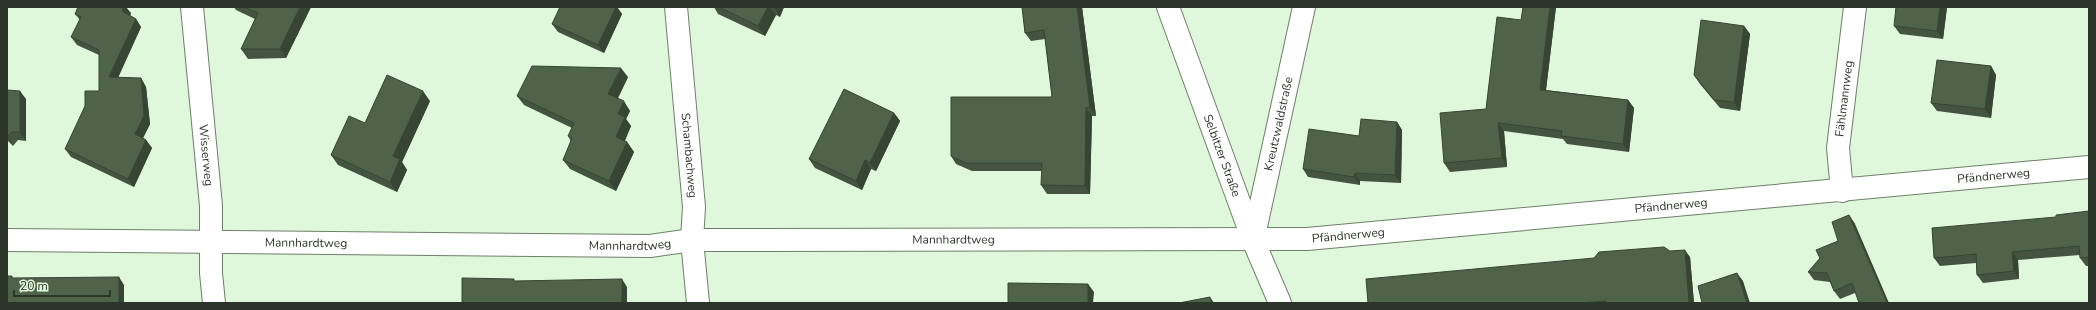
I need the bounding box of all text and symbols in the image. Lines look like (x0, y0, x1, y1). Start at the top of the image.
street label: Fählmannweg (1831, 59, 1857, 138)
street label: Kreutzwaldstraße (1260, 75, 1296, 172)
street label: Schambachweg (678, 112, 701, 199)
street label: Selbitzer Straße (1200, 112, 1244, 199)
street label: Wisserweg (195, 124, 217, 187)
street label: Pfändnerweg (1957, 164, 2031, 187)
street label: Pfändnerweg (1634, 194, 1708, 217)
street label: Pfändnerweg (1311, 224, 1385, 247)
street label: Mannhardtweg (912, 232, 995, 248)
street label: Mannhardtweg (265, 234, 347, 251)
street label: Mannhardtweg (589, 235, 672, 254)
scale bar (14, 272, 110, 298)
text: 20 m (20, 278, 48, 294)

